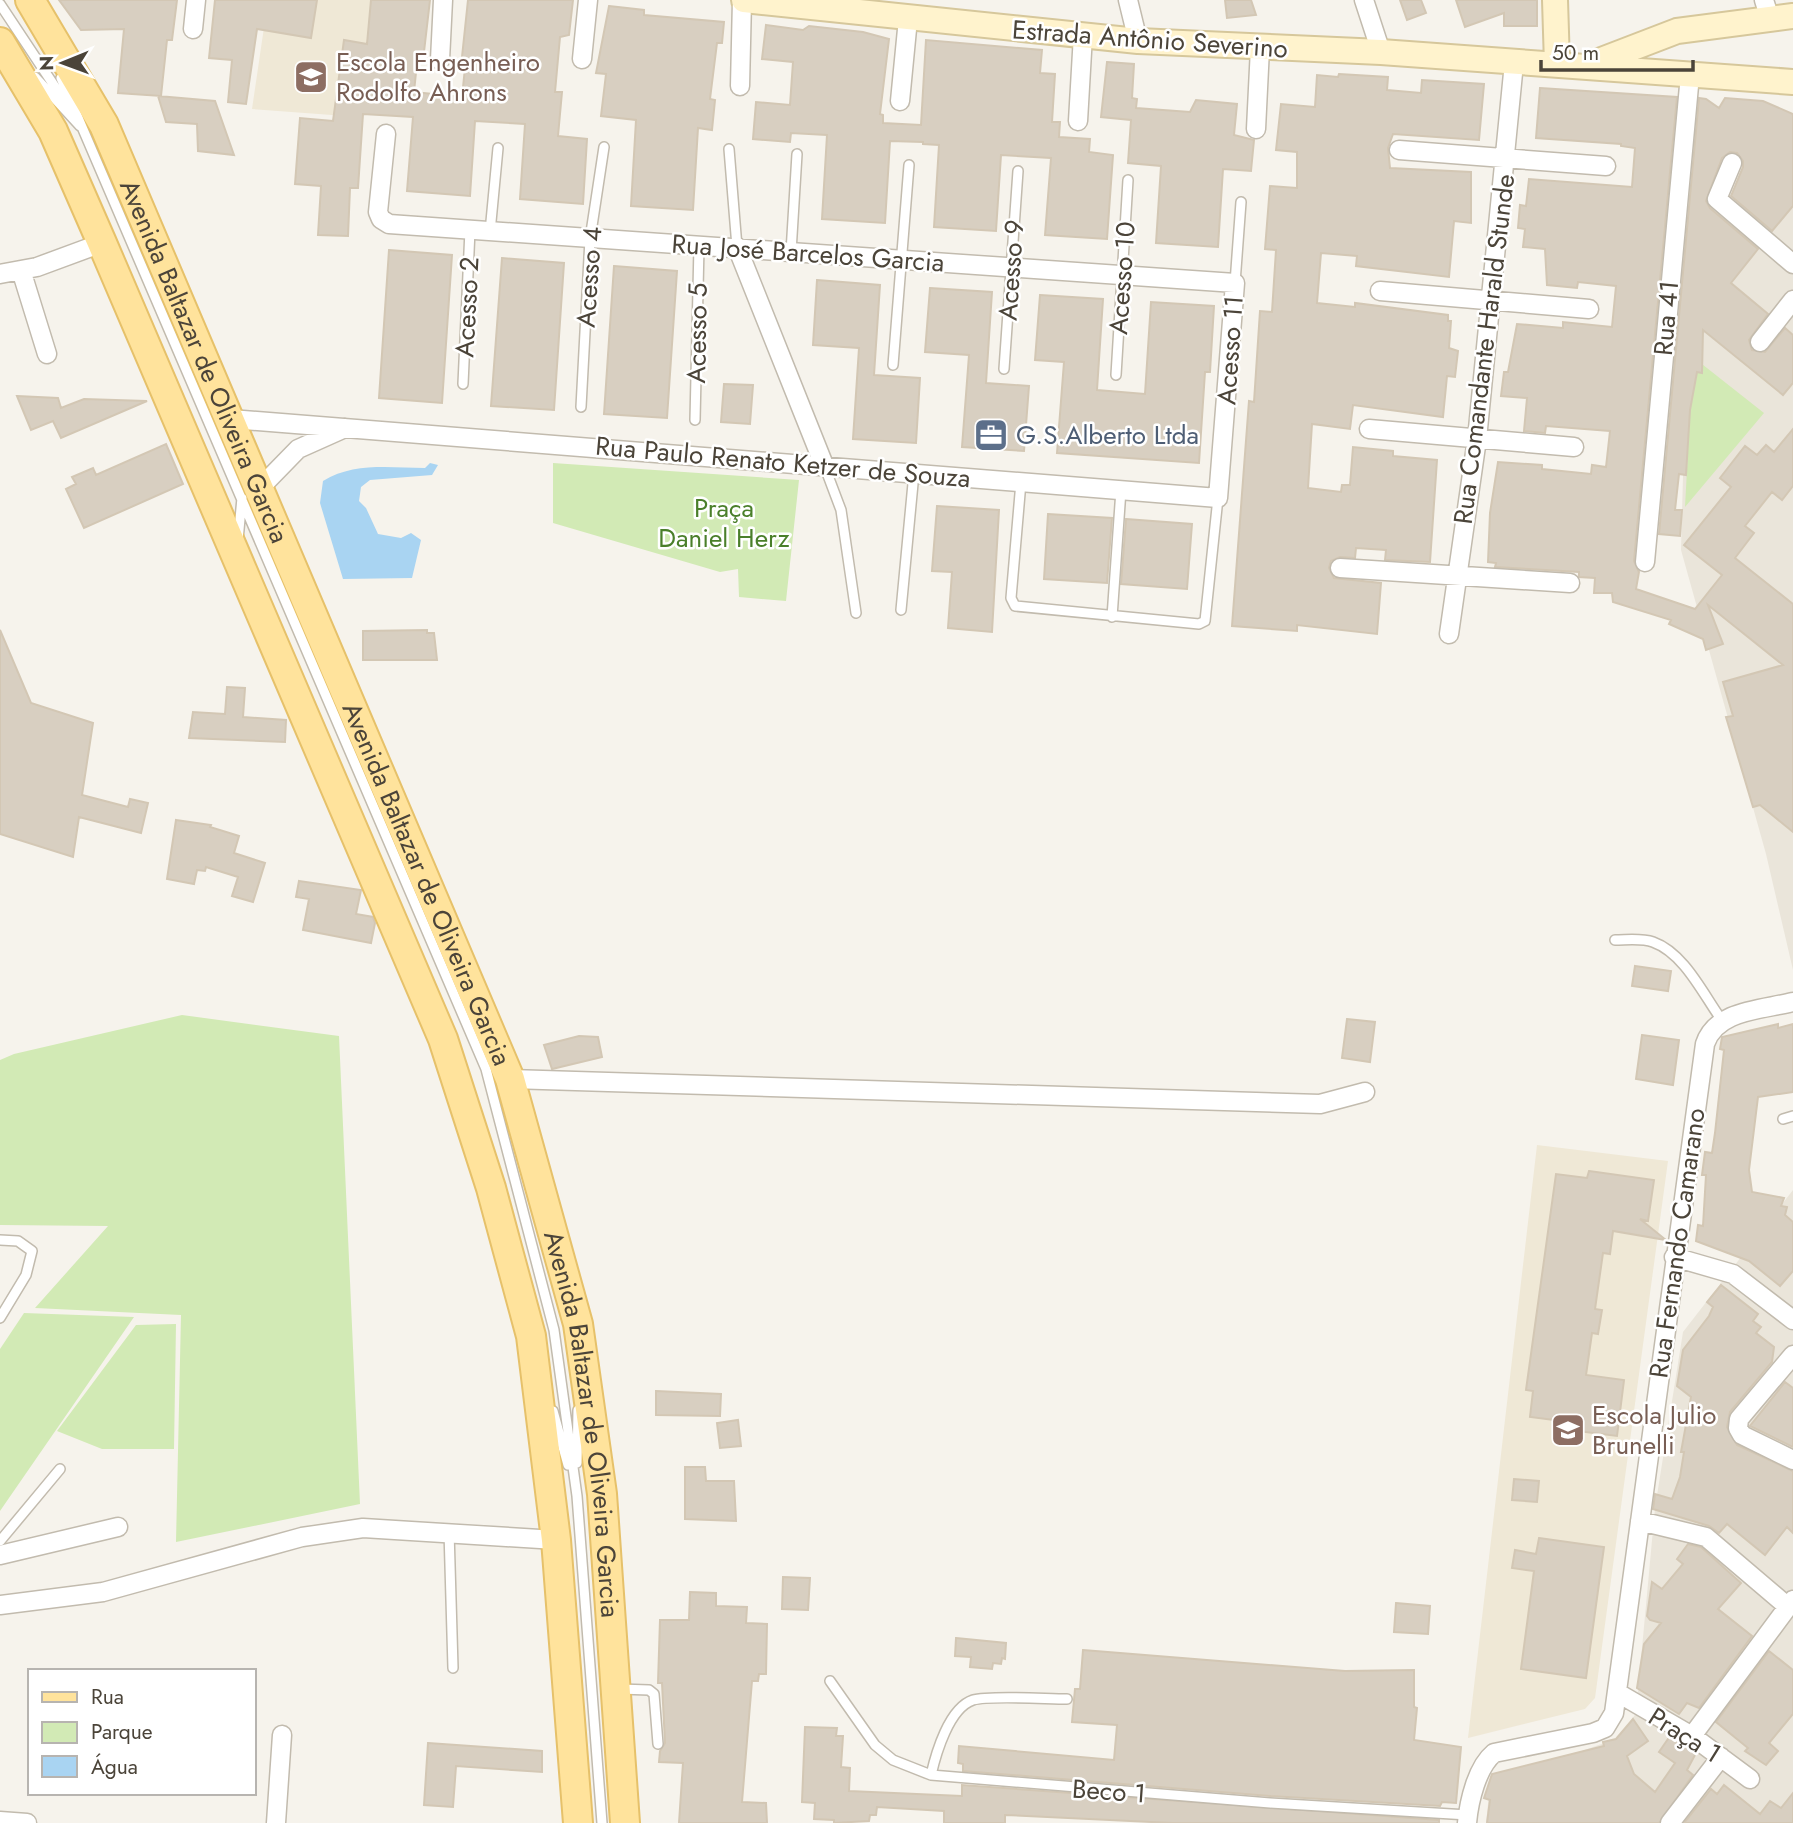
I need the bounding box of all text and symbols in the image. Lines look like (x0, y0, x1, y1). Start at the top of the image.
street label: Estrada Antônio Severino (1011, 10, 1289, 68)
north arrow (28, 28, 98, 98)
scale bar (1541, 28, 1693, 72)
text: 50 m (1552, 38, 1599, 68)
place label: Escola Engenheiro Rodolfo Ahrons (336, 43, 540, 111)
text: N (33, 56, 60, 71)
school or university icon: Escola Engenheiro Rodolfo Ahrons (292, 58, 330, 96)
street label: Rua Comandante Harald Stunde (1444, 172, 1524, 526)
street label: Avenida Baltazar de Oliveira Garcia (110, 174, 299, 549)
street label: Acesso 9 (989, 218, 1033, 322)
street label: Acesso 10 (1099, 220, 1145, 336)
street label: Acesso 4 (567, 225, 611, 329)
street label: Rua José Barcelos Garcia (670, 225, 946, 281)
street label: Acesso 2 (445, 256, 489, 358)
street label: Rua 41 (1644, 279, 1688, 357)
street label: Acesso 5 (677, 282, 717, 384)
street label: Acesso 11 (1207, 294, 1253, 406)
office icon: G.S.Alberto Ltda (972, 416, 1010, 454)
place label: G.S.Alberto Ltda (1016, 416, 1199, 454)
street label: Rua Paulo Renato Ketzer de Souza (594, 427, 972, 497)
park label: Praça Daniel Herz (658, 489, 790, 557)
street label: Avenida Baltazar de Oliveira Garcia (333, 696, 521, 1071)
street label: Rua Fernando Camarano (1639, 1106, 1715, 1380)
street label: Avenida Baltazar de Oliveira Garcia (534, 1226, 630, 1619)
place label: Escola Julio Brunelli (1592, 1396, 1717, 1464)
school or university icon: Escola Julio Brunelli (1549, 1411, 1587, 1449)
legend (28, 1669, 256, 1795)
text: Rua (91, 1682, 124, 1712)
street label: Praça 1 (1641, 1698, 1729, 1772)
text: Parque (91, 1717, 153, 1747)
text: Água (91, 1752, 138, 1782)
street label: Beco 1 (1071, 1769, 1147, 1813)

